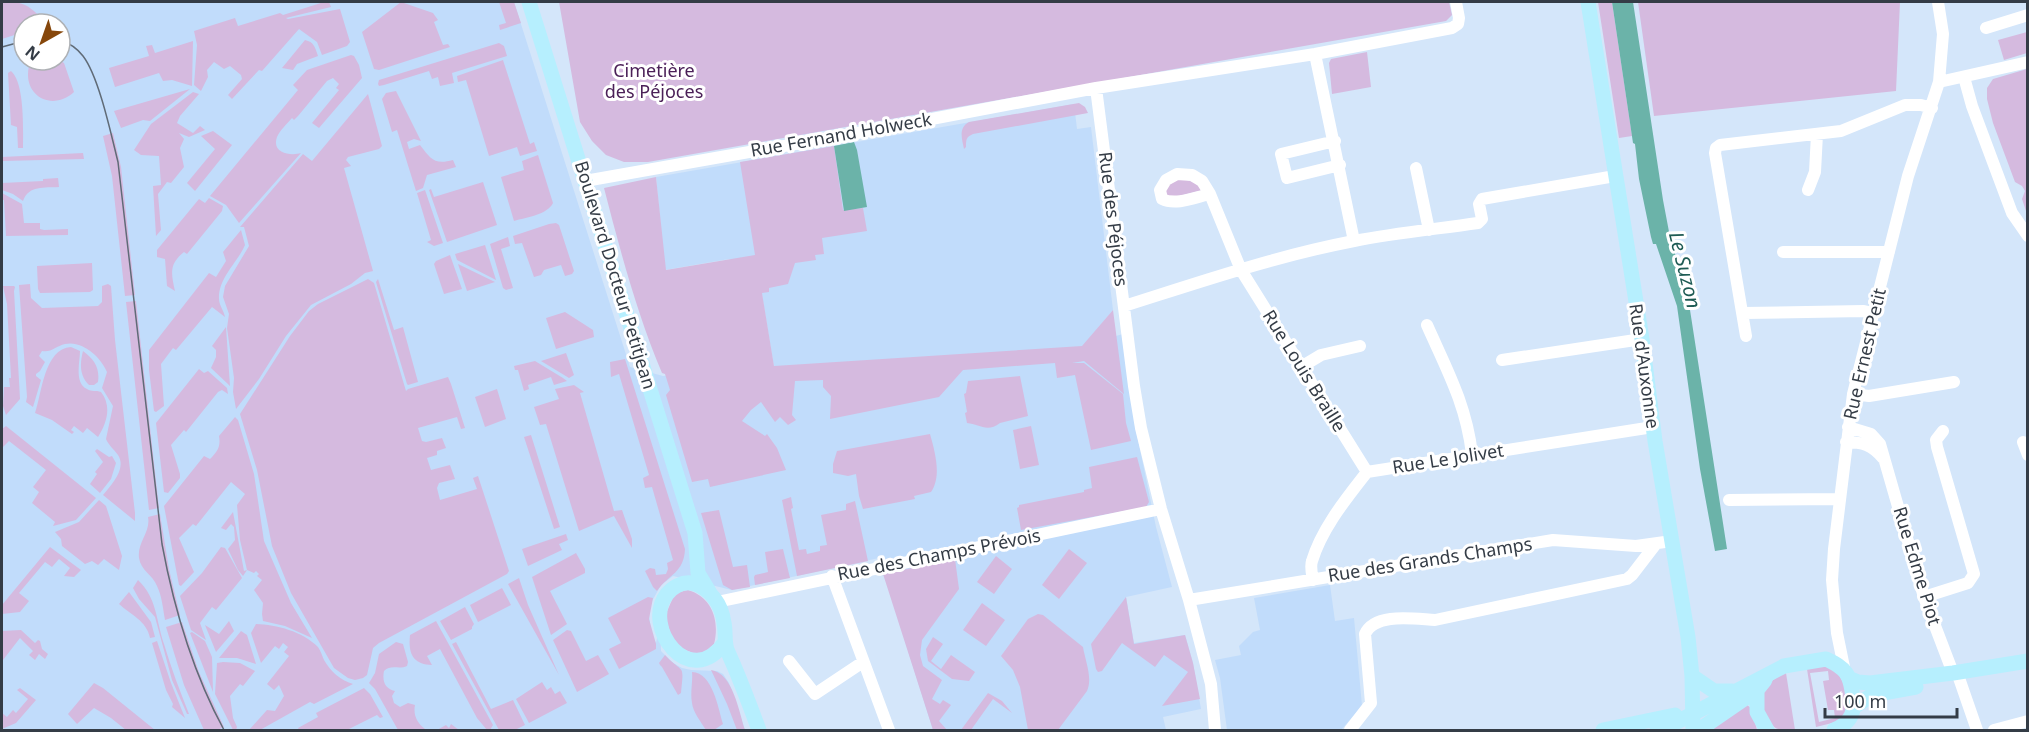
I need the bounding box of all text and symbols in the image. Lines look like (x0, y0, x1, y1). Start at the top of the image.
north arrow (12, 12, 72, 72)
text: N (20, 41, 44, 66)
park label: Cimetière des Péjoces (605, 58, 703, 103)
street label: Rue Fernand Holweck (748, 106, 934, 162)
street label: Rue des Péjoces (1094, 150, 1134, 288)
street label: Boulevard Docteur Petitjean (570, 158, 662, 392)
water label: Le Suzon (1663, 229, 1708, 311)
street label: Rue Ernest Petit (1837, 285, 1891, 422)
street label: Rue d'Auxonne (1624, 302, 1666, 430)
street label: Rue Louis Braille (1258, 305, 1352, 436)
street label: Rue Le Jolivet (1391, 437, 1506, 479)
street label: Rue Edme Piot (1889, 503, 1948, 628)
street label: Rue des Champs Prévois (835, 523, 1042, 586)
street label: Rue des Grands Champs (1326, 531, 1534, 587)
scale bar (1825, 681, 1957, 719)
text: 100 m (1834, 689, 1886, 713)

